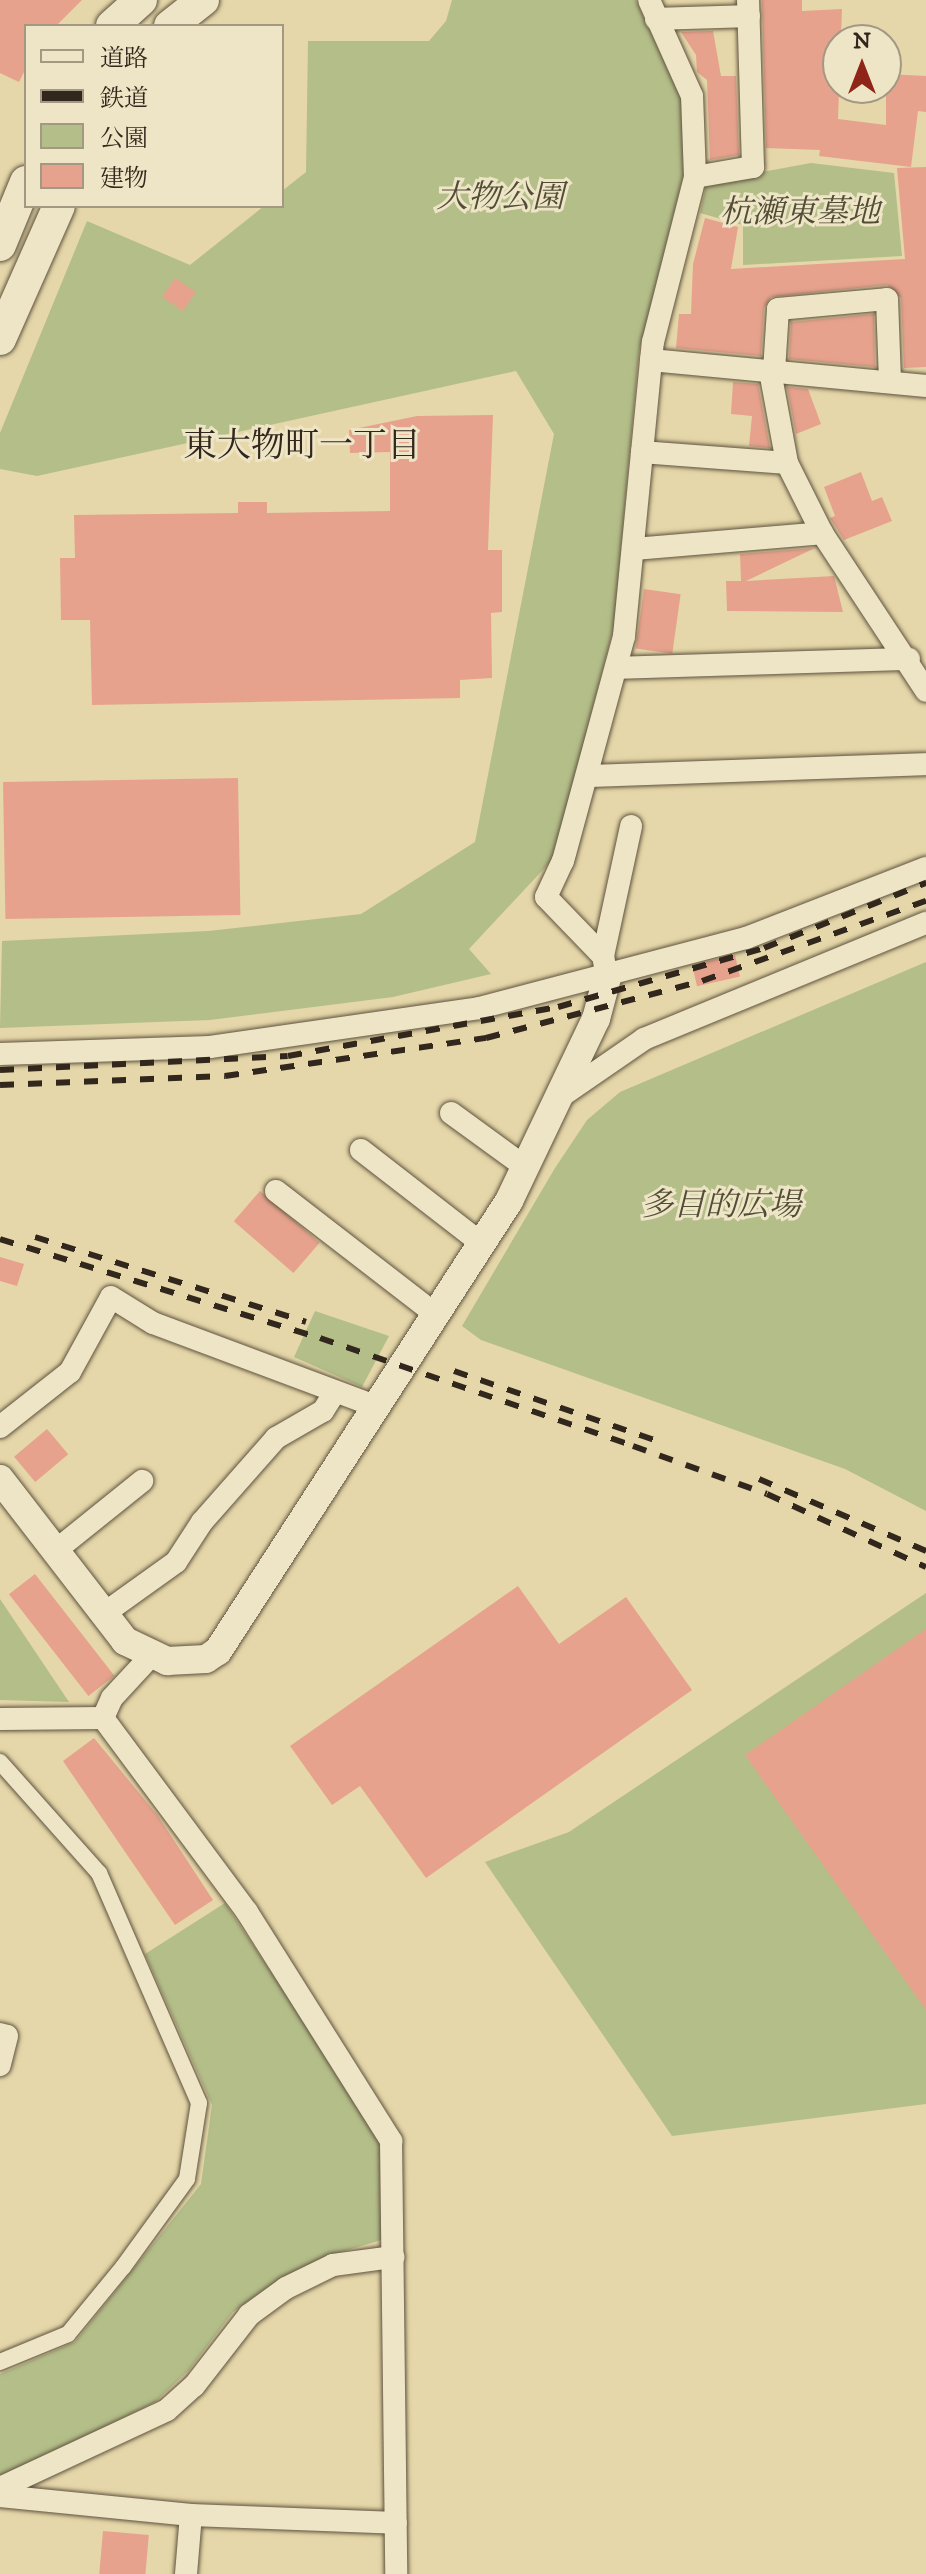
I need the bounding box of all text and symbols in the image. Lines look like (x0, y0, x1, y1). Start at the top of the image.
legend (24, 24, 284, 208)
north arrow (822, 24, 902, 104)
text: N (853, 28, 871, 55)
text: 道路 (100, 44, 148, 74)
text: 鉄道 (100, 84, 148, 114)
text: 公園 (100, 124, 148, 154)
text: 建物 (100, 164, 148, 194)
park label: 大物公園 (436, 179, 564, 217)
park label: 杭瀬東墓地 (720, 194, 880, 232)
district label: 東大物町一丁目 (183, 427, 421, 467)
park label: 多目的広場 (641, 1187, 801, 1225)

